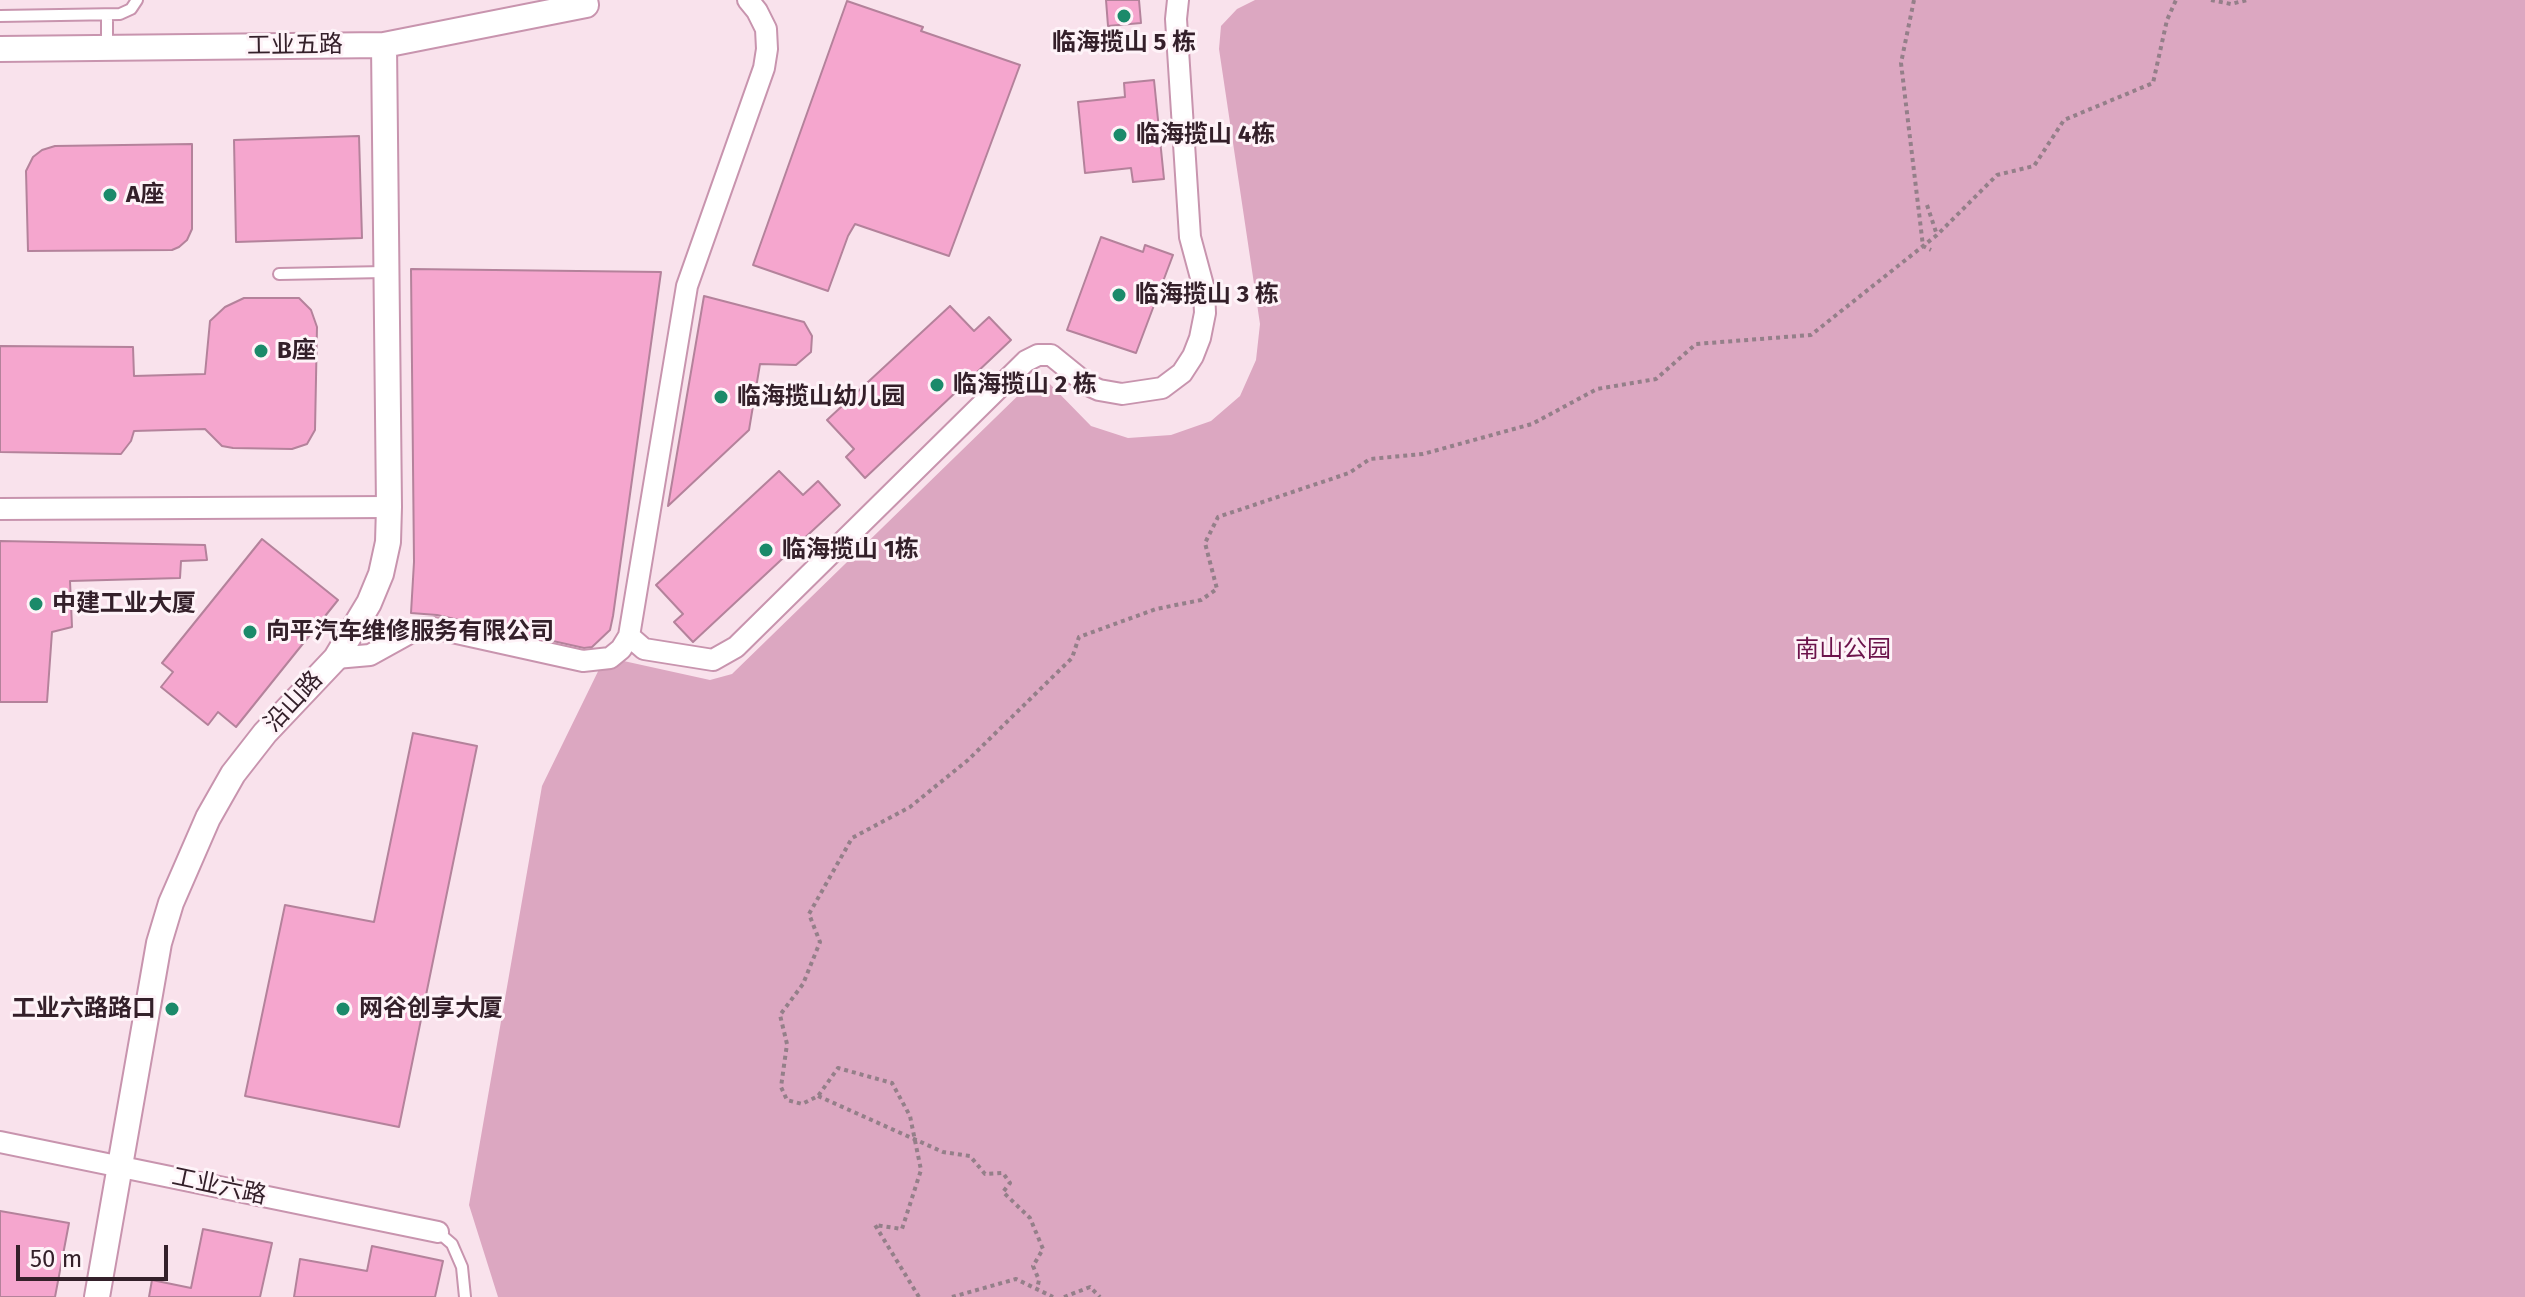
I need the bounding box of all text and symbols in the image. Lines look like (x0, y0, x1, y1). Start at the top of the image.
marker: 临海揽山 5 栋 (1115, 7, 1133, 25)
place label: 临海揽山 5 栋 (1052, 29, 1196, 57)
street label: 工业五路 (247, 31, 343, 61)
place label: 临海揽山 4栋 (1136, 121, 1275, 149)
marker: 临海揽山 4栋 (1111, 126, 1129, 144)
place label: A座 (126, 181, 164, 209)
marker: A座 (101, 186, 119, 204)
place label: 临海揽山 3 栋 (1135, 281, 1279, 309)
marker: 临海揽山 3 栋 (1110, 286, 1128, 304)
place label: B座 (277, 337, 316, 365)
marker: B座 (252, 342, 270, 360)
place label: 临海揽山 2 栋 (953, 371, 1097, 399)
marker: 临海揽山 2 栋 (928, 376, 946, 394)
place label: 临海揽山幼儿园 (737, 383, 905, 411)
marker: 临海揽山幼儿园 (712, 388, 730, 406)
place label: 临海揽山 1栋 (782, 536, 919, 564)
marker: 临海揽山 1栋 (757, 541, 775, 559)
place label: 中建工业大厦 (52, 590, 196, 618)
marker: 中建工业大厦 (27, 595, 45, 613)
place label: 向平汽车维修服务有限公司 (266, 618, 554, 646)
marker: 向平汽车维修服务有限公司 (241, 623, 259, 641)
park label: 南山公园 (1795, 636, 1891, 664)
street label: 沿山路 (259, 666, 329, 738)
place label: 工业六路路口 (12, 995, 156, 1023)
place label: 网谷创享大厦 (359, 995, 503, 1023)
marker: 工业六路路口 (163, 1000, 181, 1018)
marker: 网谷创享大厦 (334, 1000, 352, 1018)
street label: 工业六路 (169, 1163, 269, 1211)
scale bar (20, 1229, 172, 1279)
text: 50 m (30, 1245, 82, 1273)

